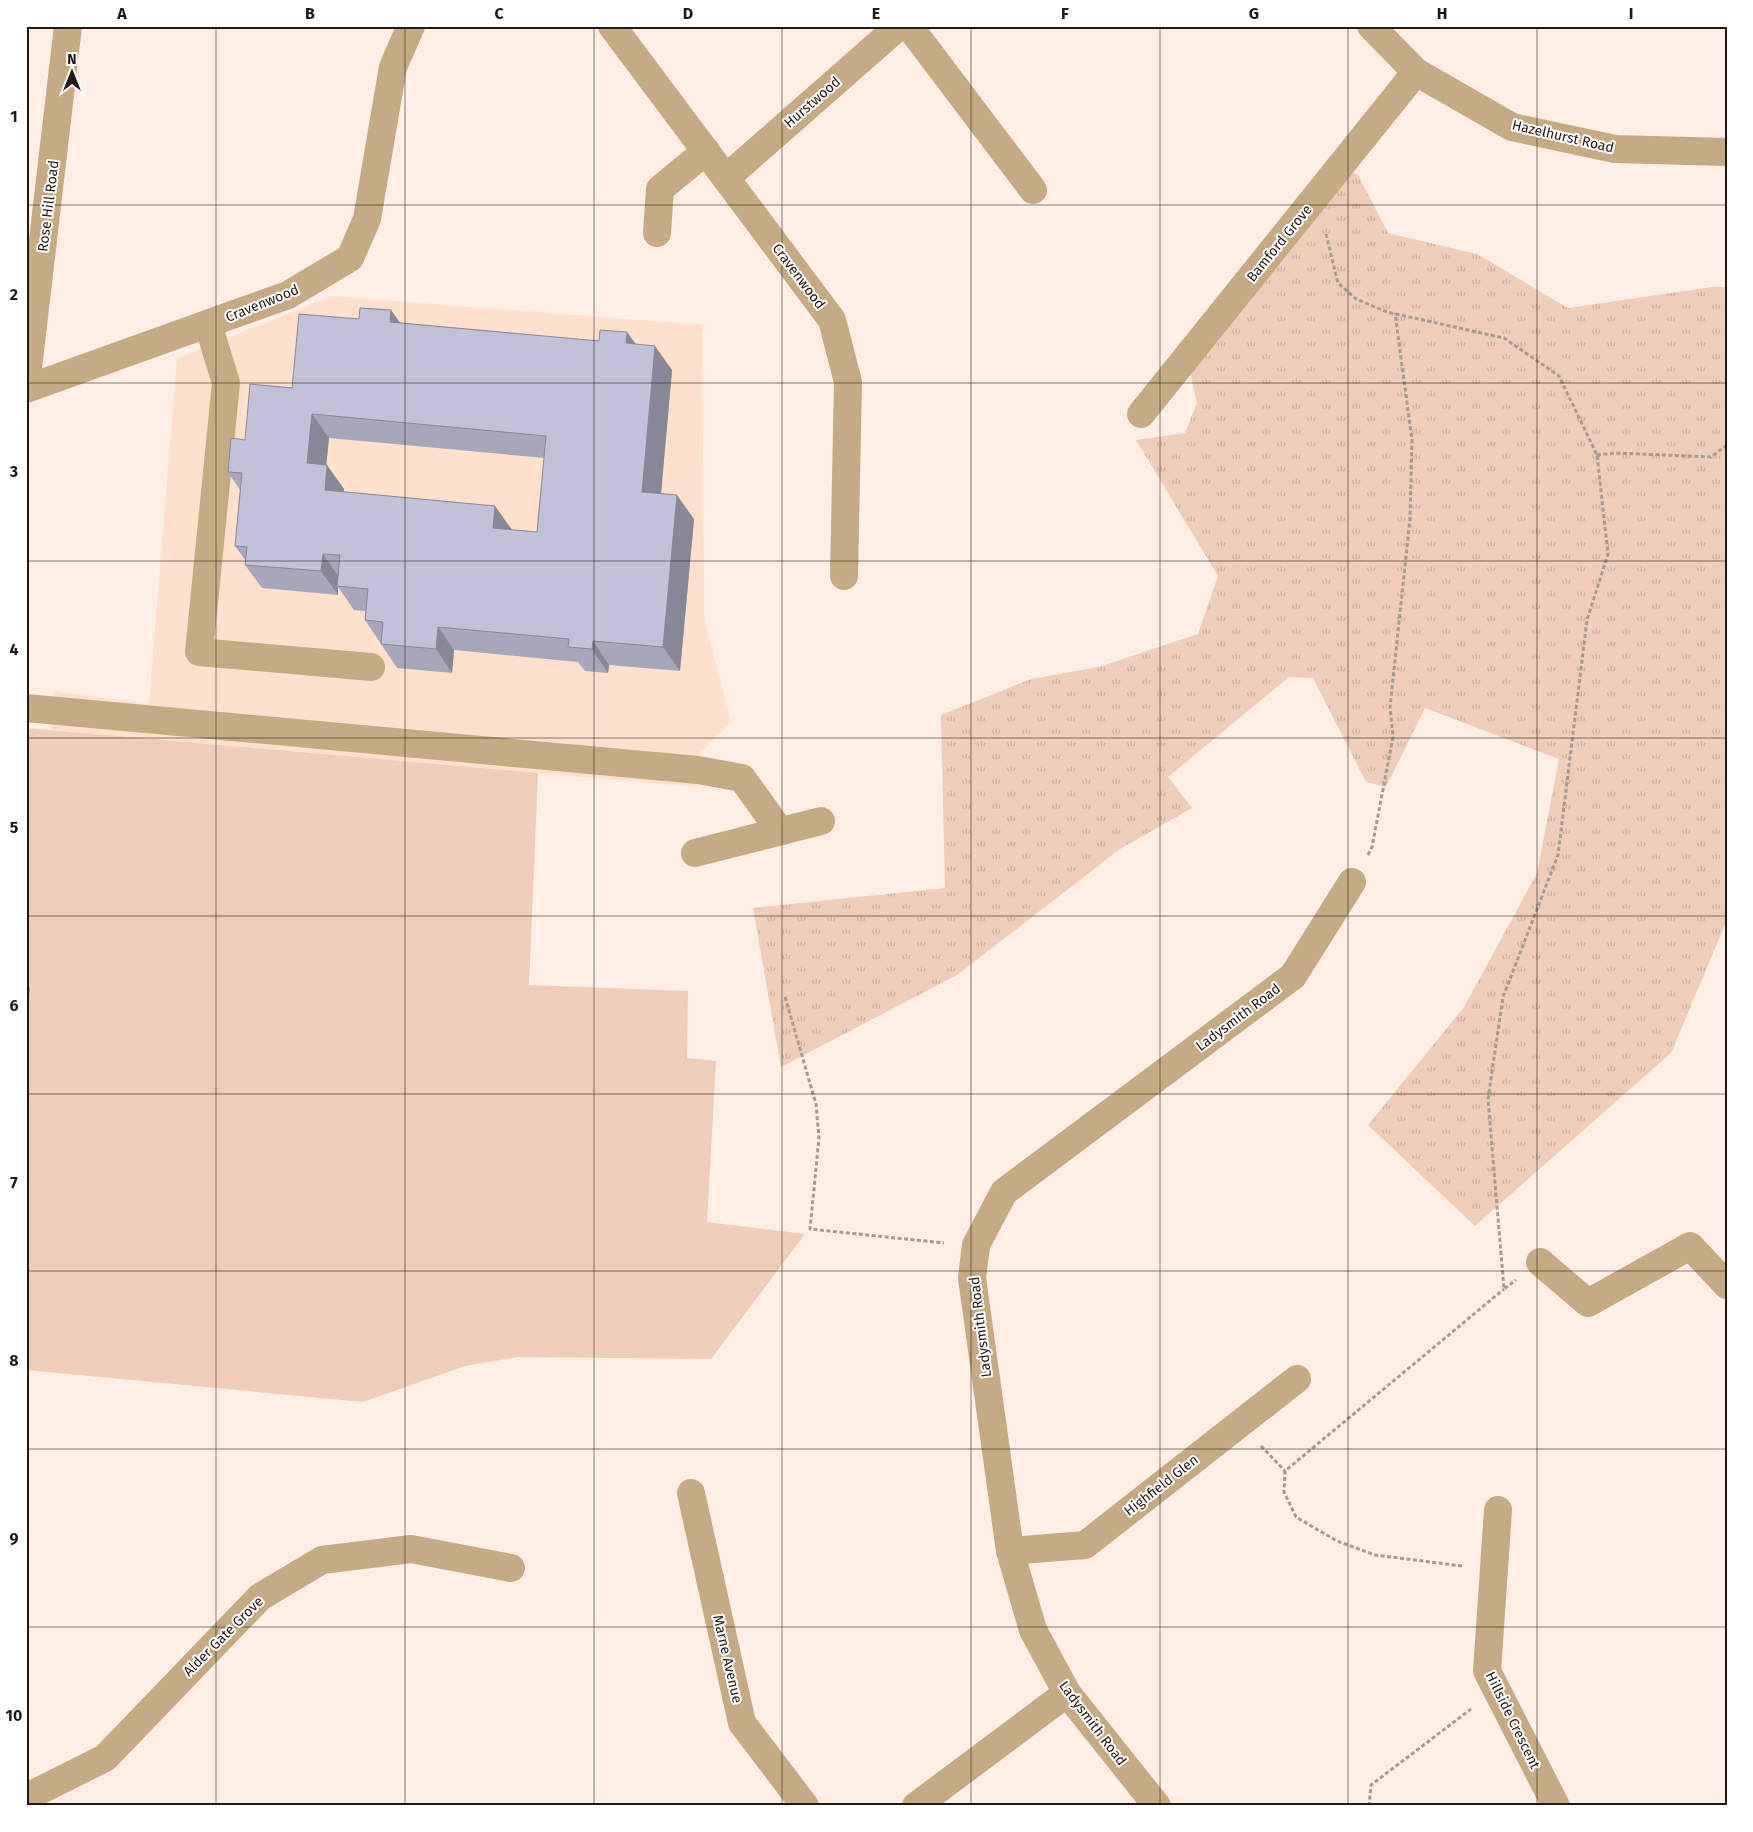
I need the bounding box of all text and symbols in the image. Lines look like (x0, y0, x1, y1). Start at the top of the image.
text: A (116, 4, 127, 23)
text: B (305, 4, 315, 23)
text: C (494, 4, 504, 23)
text: D (683, 4, 693, 23)
text: E (872, 4, 880, 23)
text: F (1061, 4, 1069, 23)
text: G (1249, 4, 1259, 23)
text: H (1437, 4, 1447, 23)
text: I (1629, 4, 1633, 23)
north arrow (48, 48, 98, 98)
text: N (67, 51, 77, 68)
street label: Hurstwood (781, 73, 844, 131)
text: 1 (10, 107, 18, 126)
street label: Hazelhurst Road (1510, 117, 1615, 156)
street label: Rose Hill Road (34, 159, 63, 253)
street label: Bamford Grove (1243, 201, 1316, 285)
street label: Cravenwood (769, 240, 829, 312)
street label: Cravenwood (223, 281, 301, 326)
text: 2 (10, 285, 18, 304)
text: 3 (9, 462, 18, 481)
text: 4 (9, 640, 19, 659)
text: 5 (10, 818, 19, 837)
street label: Ladysmith Road (1193, 980, 1284, 1055)
text: 6 (9, 996, 19, 1015)
text: 7 (10, 1173, 18, 1192)
street label: Ladysmith Road (966, 1276, 995, 1378)
text: 8 (9, 1351, 19, 1370)
street label: Highfield Glen (1121, 1451, 1202, 1520)
text: 9 (10, 1529, 19, 1548)
street label: Alder Gate Grove (180, 1593, 267, 1680)
street label: Marne Avenue (709, 1613, 746, 1705)
street label: Hillside Crescent (1482, 1669, 1544, 1772)
street label: Ladysmith Road (1055, 1678, 1130, 1769)
text: 10 (6, 1706, 22, 1725)

